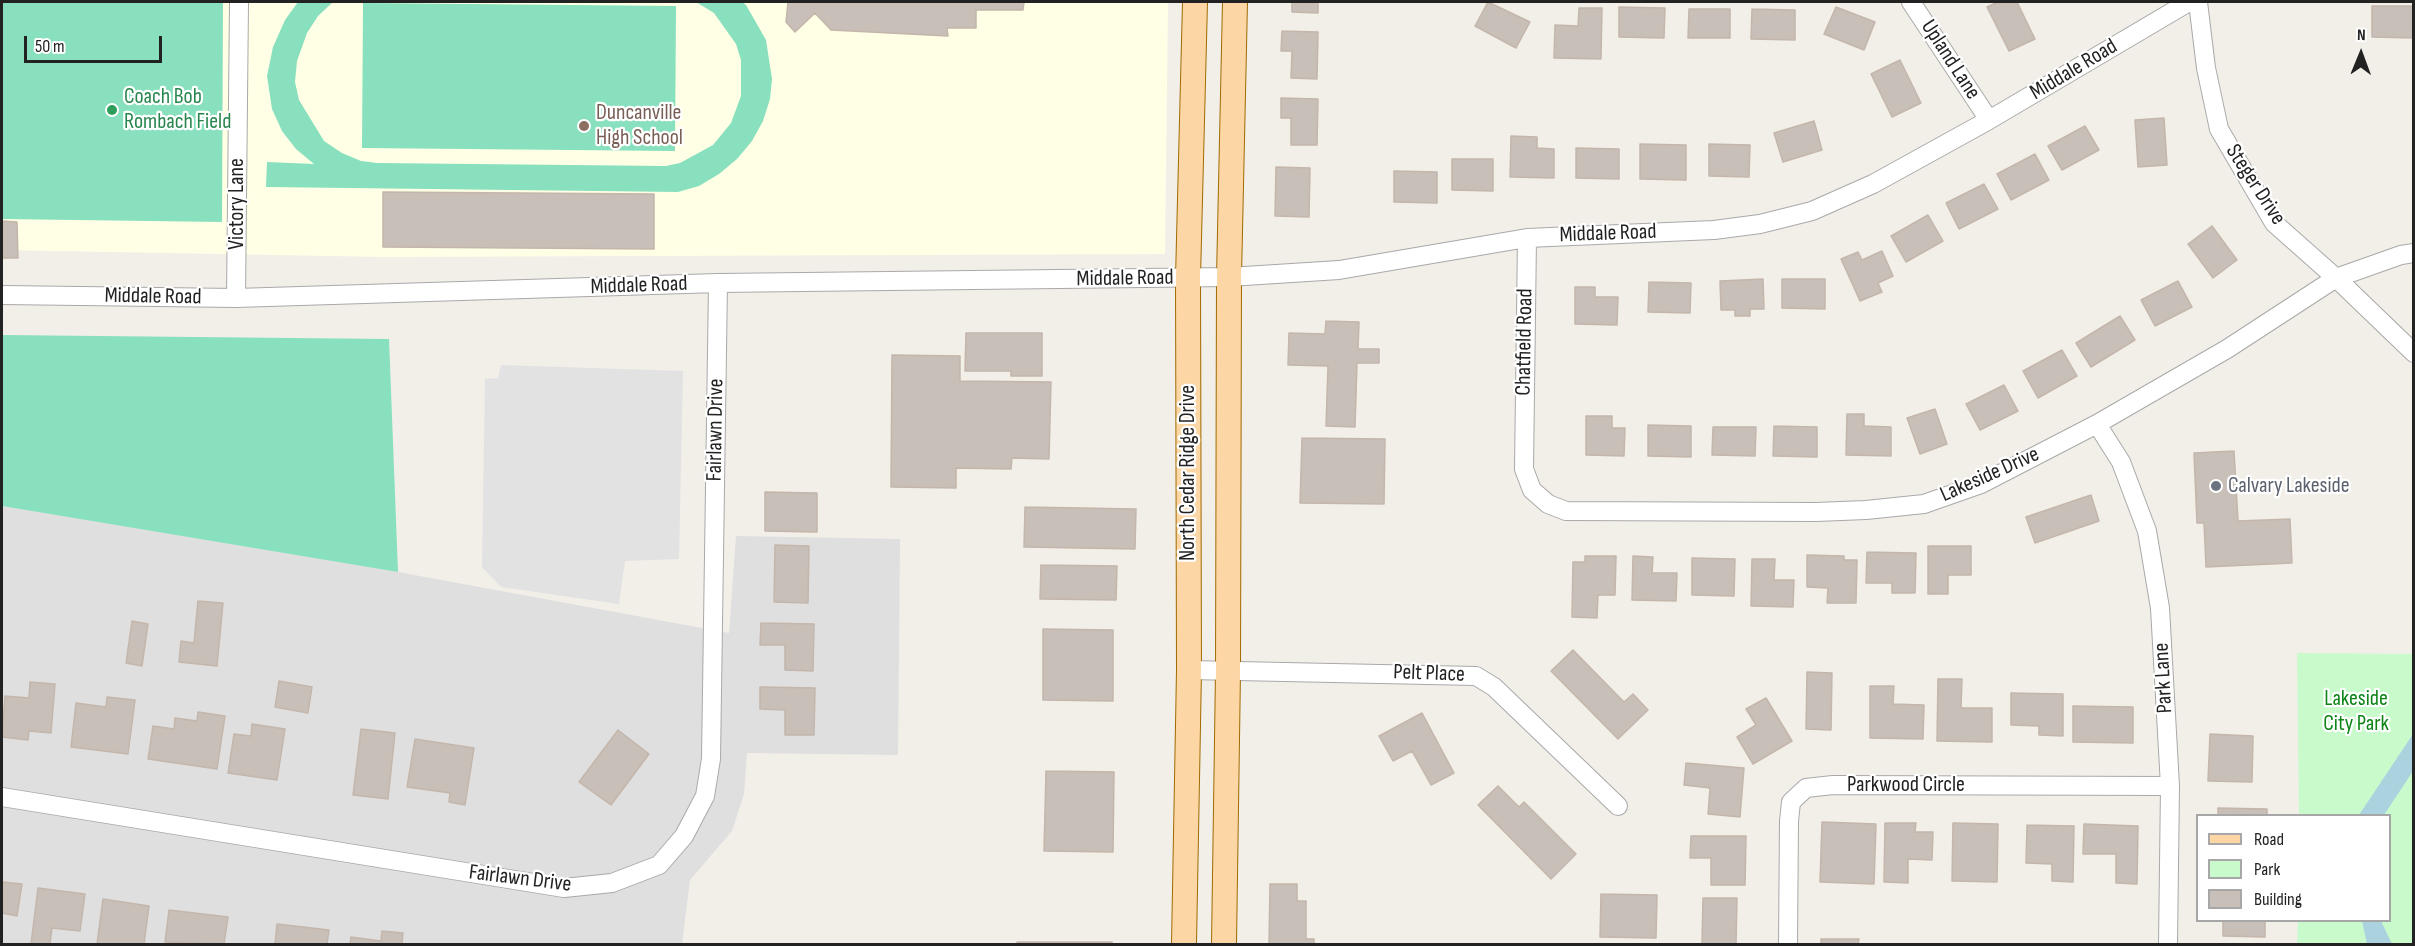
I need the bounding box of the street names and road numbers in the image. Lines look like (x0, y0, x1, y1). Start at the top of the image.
street label: Upland Lane (1915, 15, 1985, 105)
street label: Middale Road (2026, 34, 2122, 106)
street label: Steger Drive (2219, 140, 2291, 230)
street label: Victory Lane (224, 158, 250, 250)
street label: Middale Road (1559, 219, 1657, 249)
street label: Middale Road (1076, 265, 1174, 293)
street label: Middale Road (590, 271, 688, 301)
street label: Middale Road (104, 283, 202, 311)
street label: Chatfield Road (1511, 288, 1539, 396)
street label: Fairlawn Drive (702, 378, 730, 482)
street label: North Cedar Ridge Drive (1175, 385, 1201, 561)
street label: Lakeside Drive (1936, 442, 2044, 508)
street label: Park Lane (2149, 642, 2179, 714)
street label: Pelt Place (1393, 660, 1465, 688)
street label: Parkwood Circle (1847, 772, 1965, 798)
street label: Fairlawn Drive (467, 860, 573, 898)

